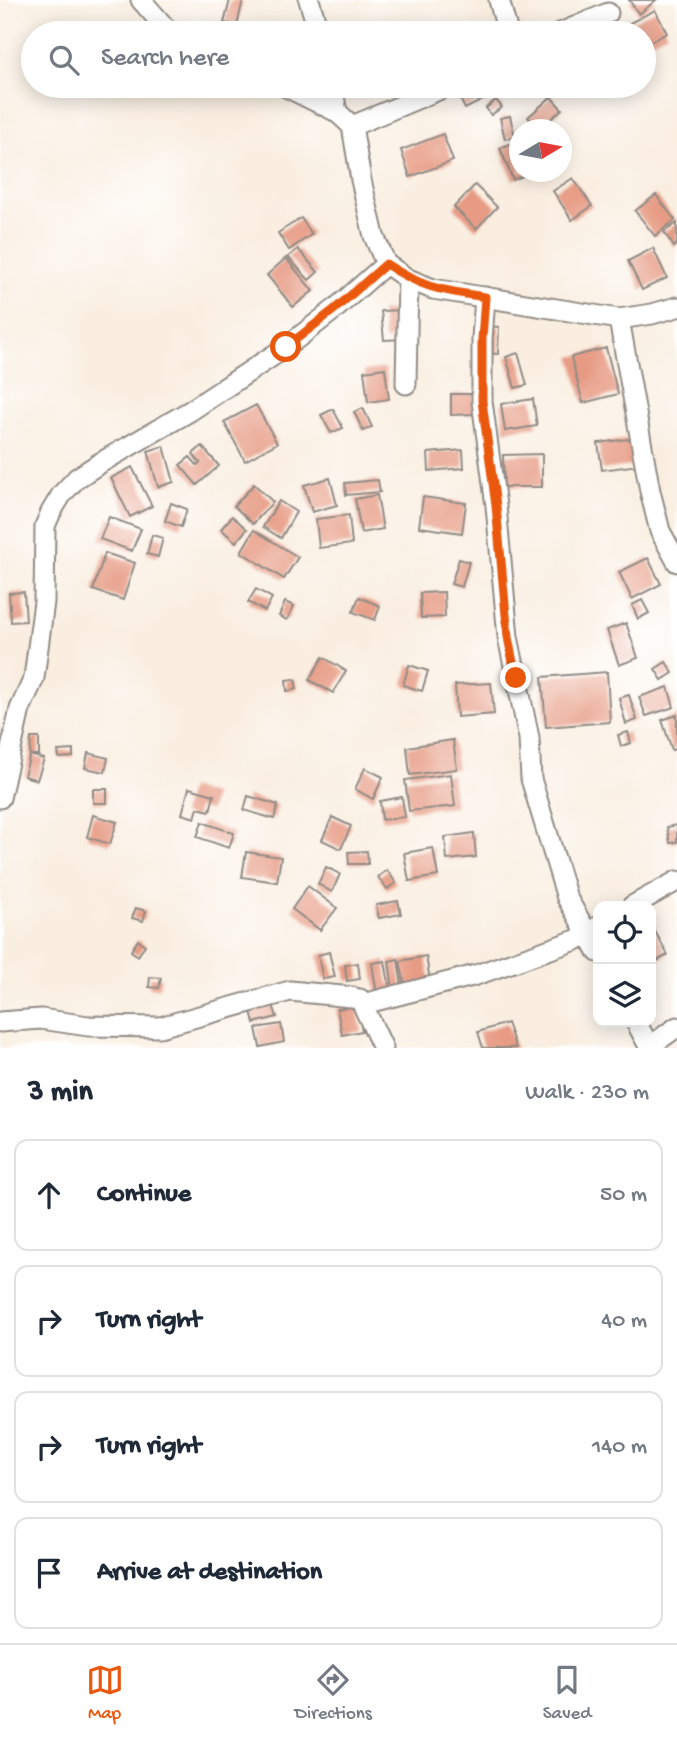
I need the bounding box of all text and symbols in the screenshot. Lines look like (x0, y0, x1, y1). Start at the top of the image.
search box (21, 21, 656, 98)
icon: search (45, 41, 83, 79)
text: Search here (101, 44, 229, 75)
north arrow (509, 119, 572, 182)
route start (270, 331, 301, 362)
route end (500, 662, 531, 693)
map controls (593, 901, 656, 1027)
button: locate (593, 901, 656, 964)
button: layers (593, 964, 656, 1027)
text: 3 min (28, 1076, 93, 1111)
text: Walk · 230 m (525, 1080, 649, 1107)
icon: ahead (30, 1176, 68, 1214)
text: Continue (97, 1180, 191, 1211)
text: 50 m (600, 1182, 647, 1209)
icon: right (30, 1302, 68, 1340)
text: Turn right (97, 1306, 201, 1337)
text: 40 m (601, 1308, 647, 1335)
icon: right (30, 1428, 68, 1466)
text: Turn right (97, 1432, 201, 1463)
text: 140 m (592, 1434, 647, 1461)
icon: arrive (30, 1554, 68, 1592)
text: Arrive at destination (97, 1558, 322, 1589)
tab: Map (86, 1661, 124, 1726)
tab: Directions (295, 1661, 372, 1726)
tab: Saved (543, 1661, 591, 1726)

